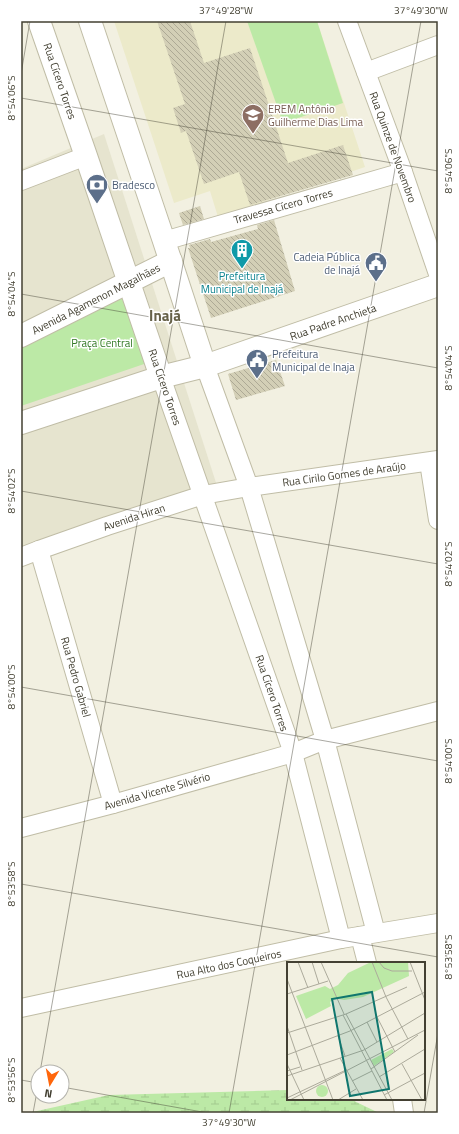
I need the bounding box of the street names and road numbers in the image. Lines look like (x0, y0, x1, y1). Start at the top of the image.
street label: Rua Cícero Torres (39, 41, 81, 121)
street label: Rua Quinze de Novembro (365, 89, 421, 205)
street label: Travessa Cícero Torres (232, 184, 334, 228)
street label: Avenida Agamenon Magalhães (29, 260, 163, 338)
street label: Rua Padre Anchieta (288, 300, 379, 344)
street label: Rua Cícero Torres (144, 347, 186, 427)
street label: Rua Cirilo Gomes de Araújo (281, 457, 407, 491)
street label: Avenida Hiran (101, 499, 167, 535)
street label: Rua Pedro Gabriel (57, 635, 95, 719)
street label: Rua Cícero Torres (251, 653, 293, 733)
street label: Avenida Vicente Silvério (102, 768, 212, 814)
street label: Rua Alto dos Coqueiros (175, 945, 283, 983)

